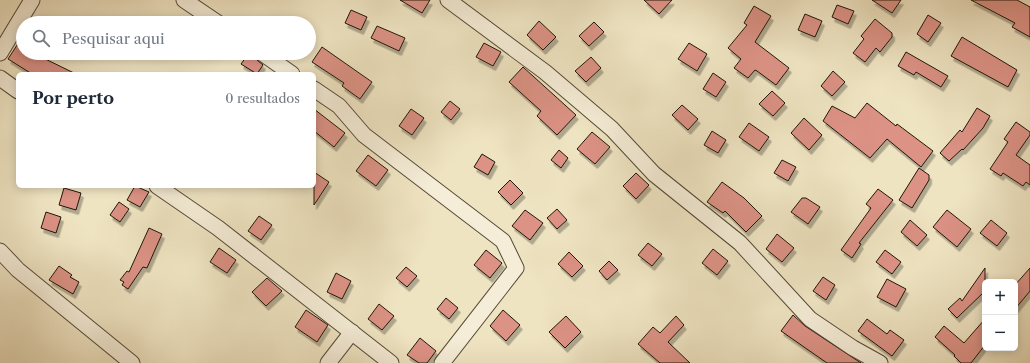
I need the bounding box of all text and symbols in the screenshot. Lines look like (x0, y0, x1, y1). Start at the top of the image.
search box (16, 16, 316, 60)
icon: search (30, 27, 52, 49)
text: Pesquisar aqui (62, 29, 165, 48)
text: Por perto (32, 88, 114, 108)
text: 0 resultados (225, 90, 300, 106)
map controls (982, 279, 1018, 351)
button: + (982, 279, 1018, 315)
button: − (982, 315, 1018, 351)

